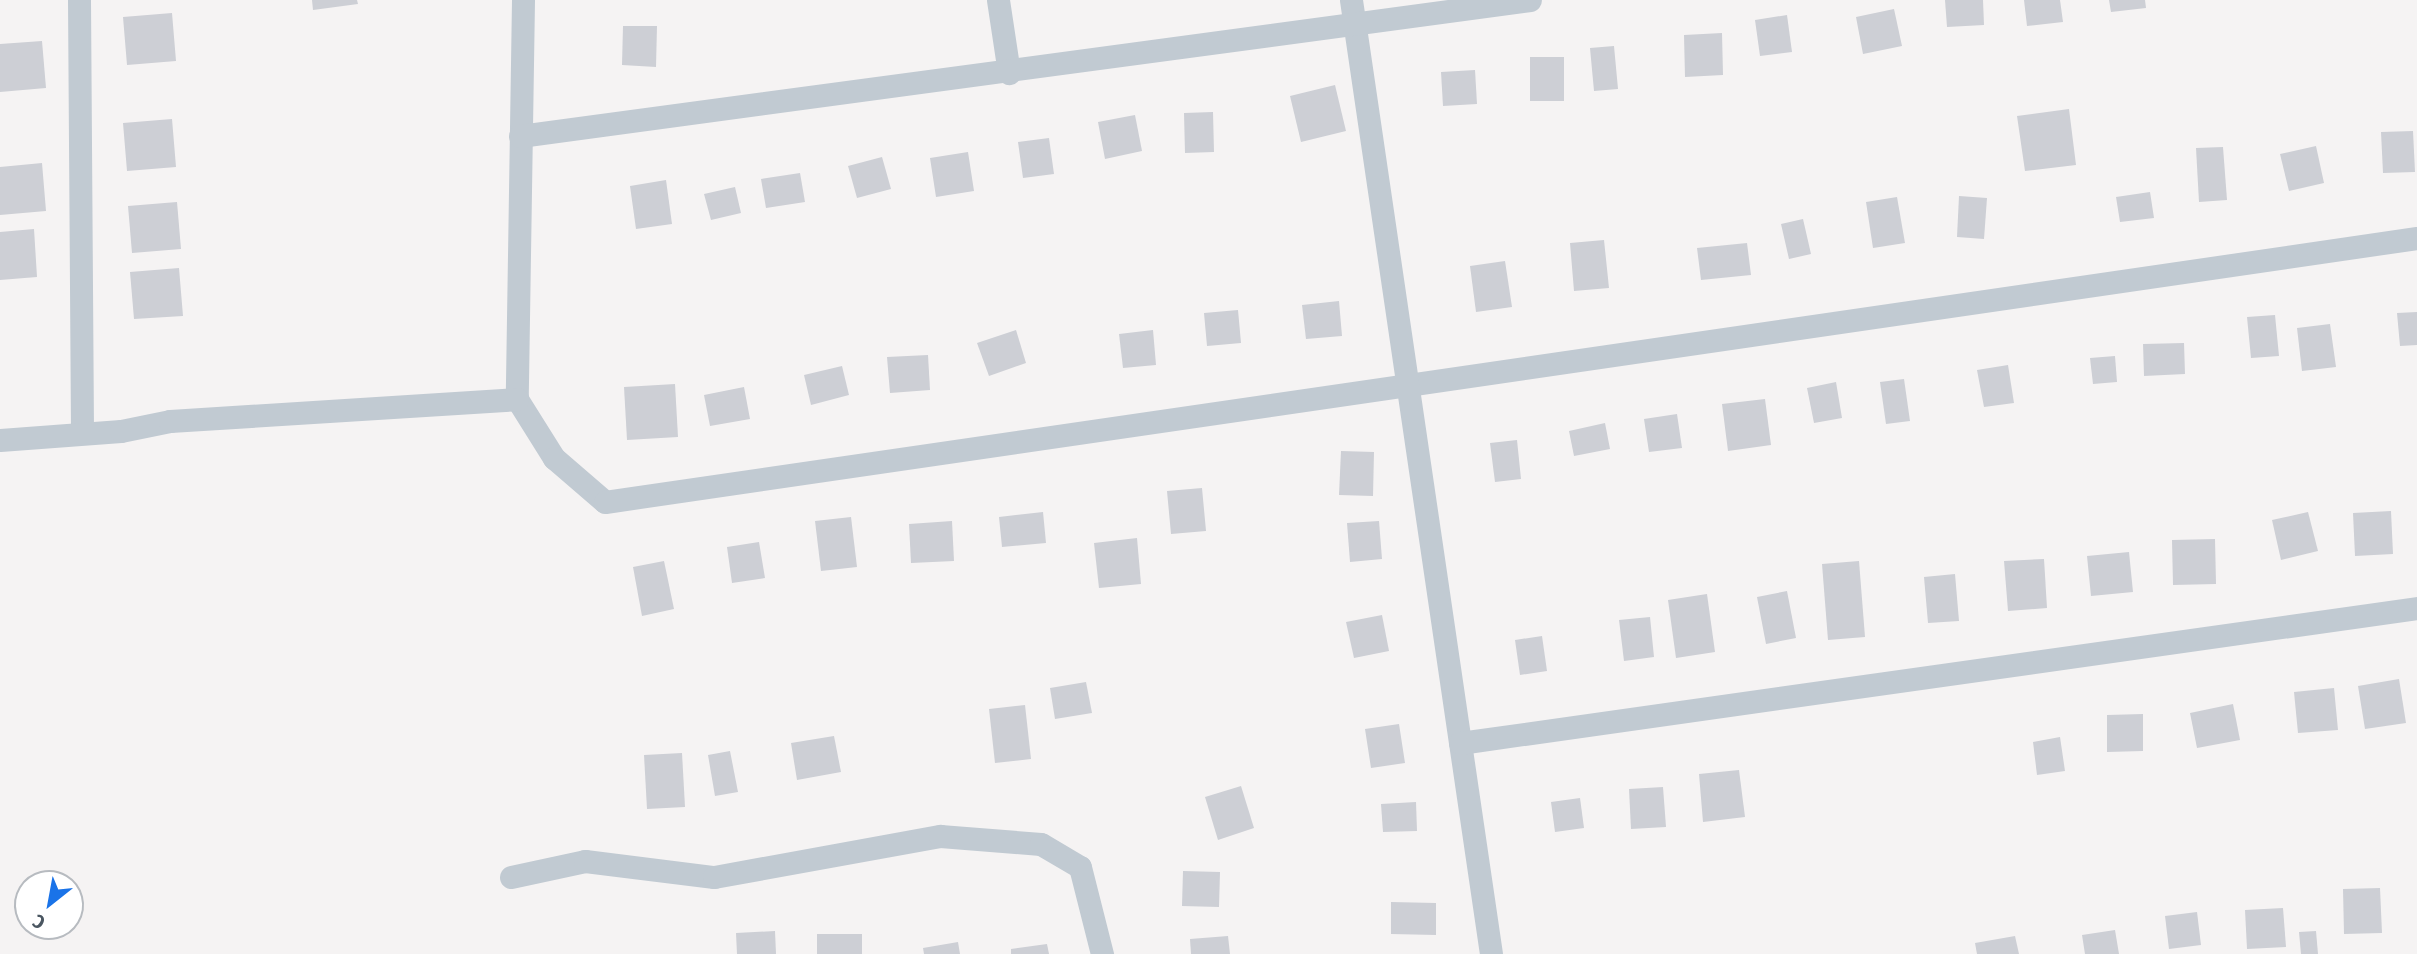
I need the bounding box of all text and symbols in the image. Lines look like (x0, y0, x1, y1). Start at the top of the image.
north arrow (14, 870, 84, 940)
text: С (29, 909, 49, 934)

